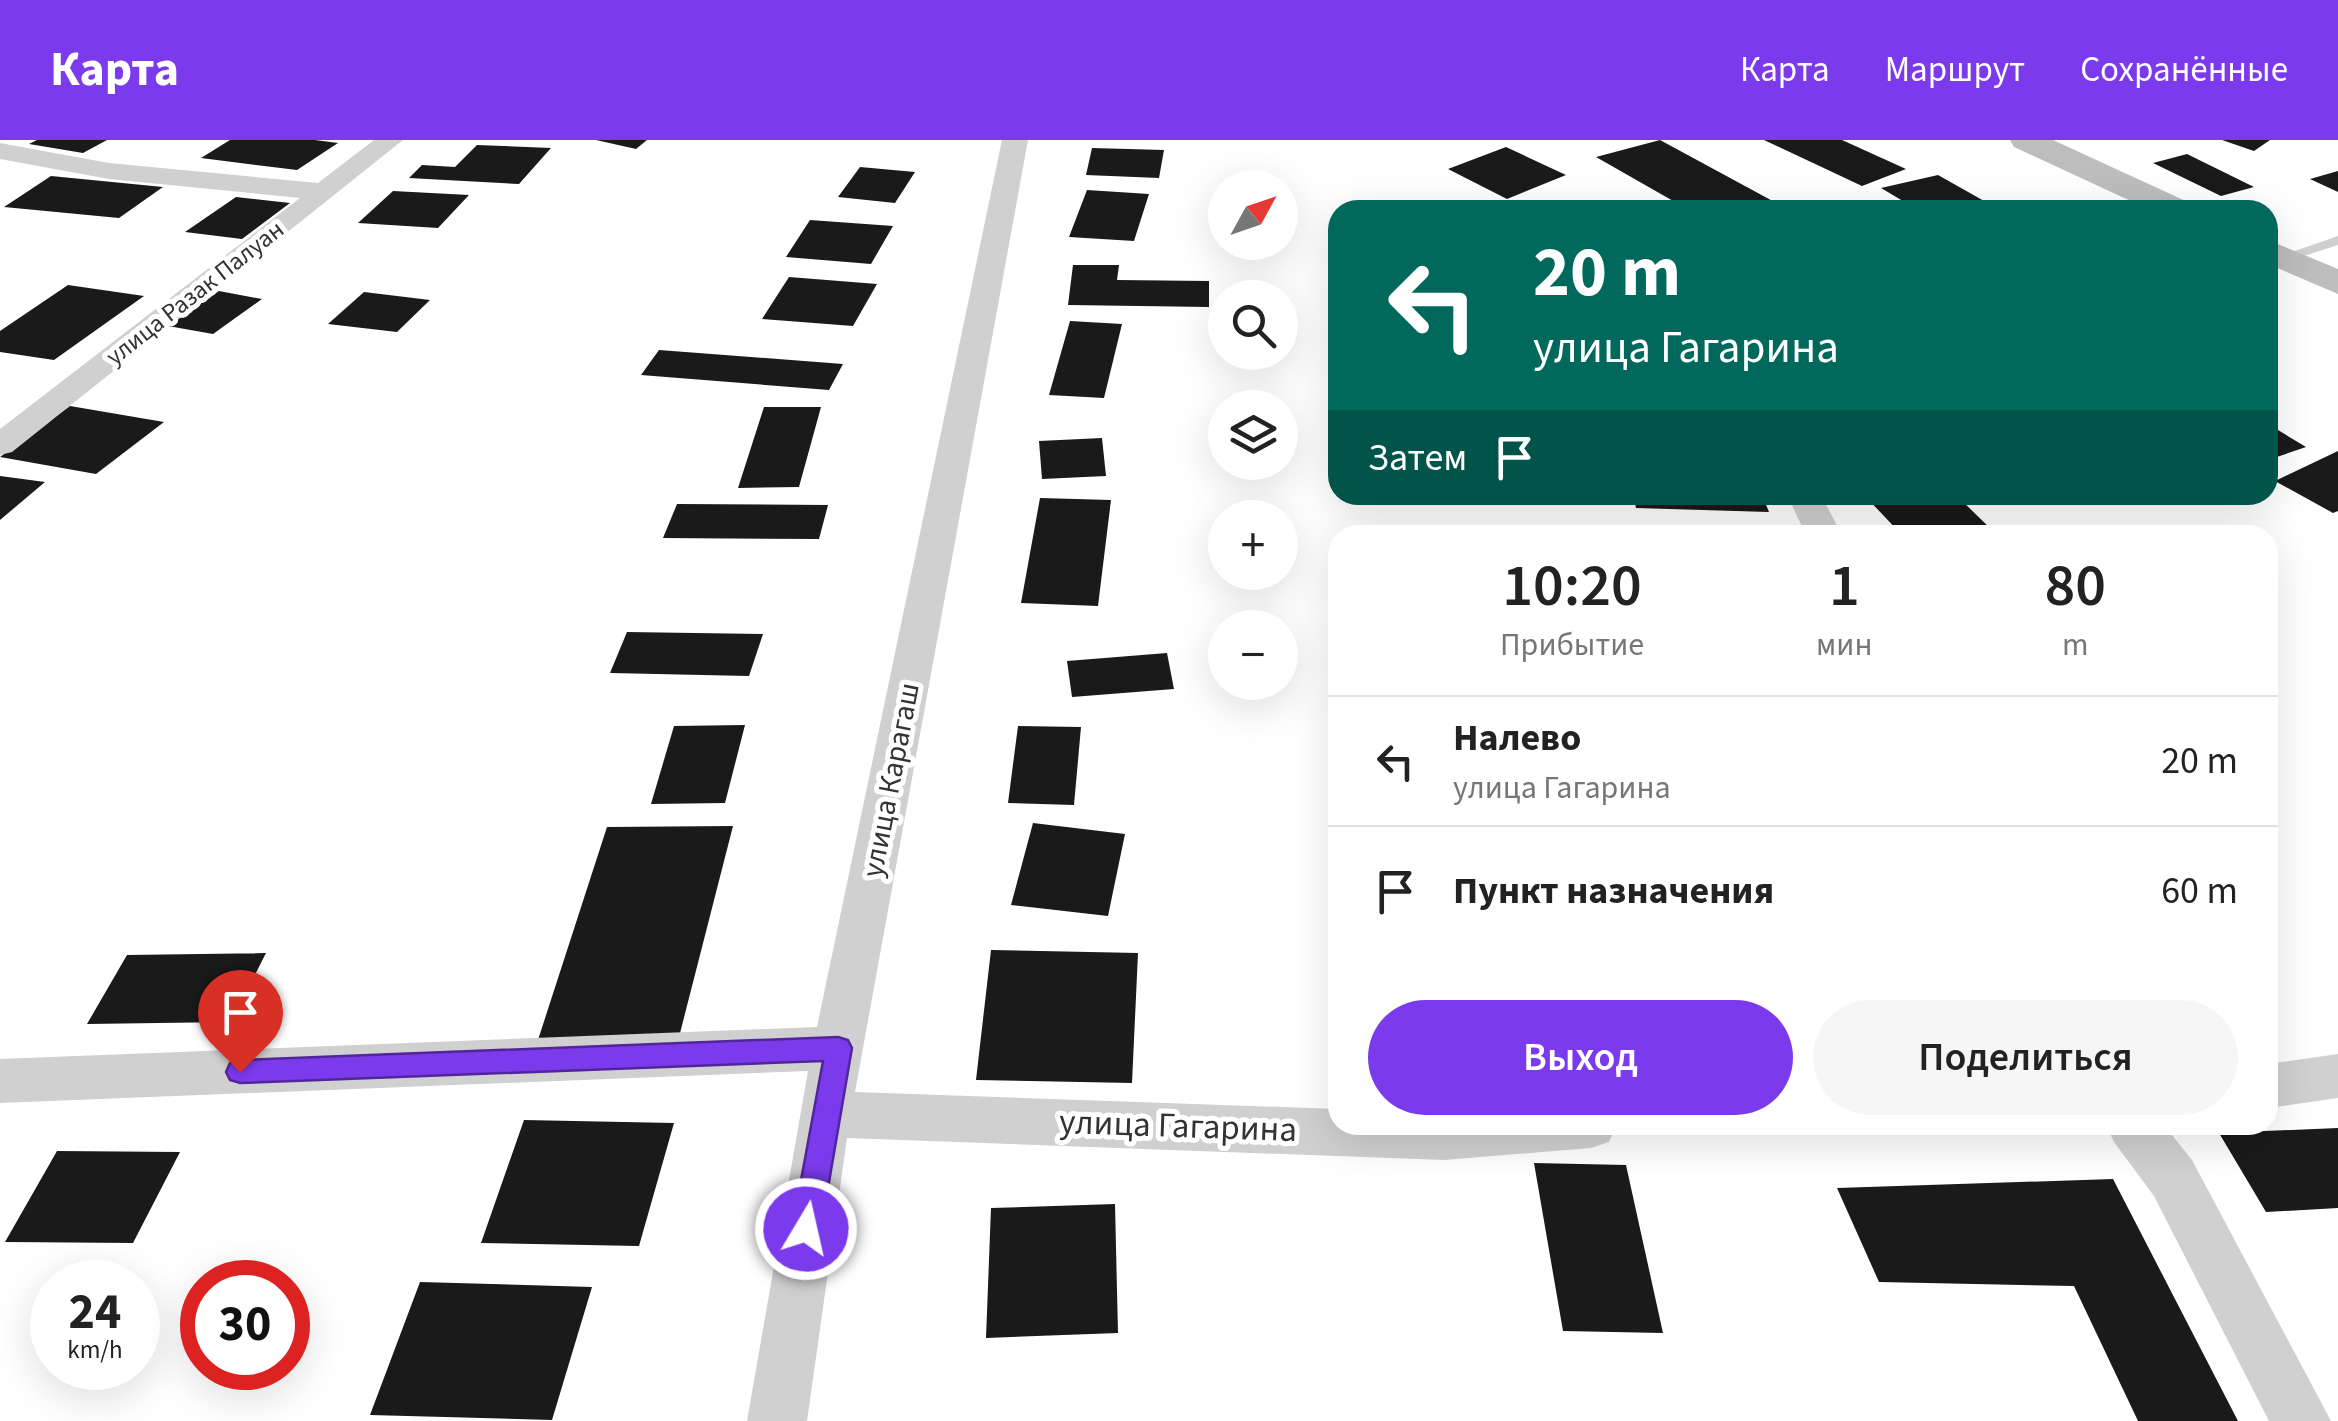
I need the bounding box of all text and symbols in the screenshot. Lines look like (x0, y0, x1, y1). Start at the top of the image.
text: Карта (50, 36, 179, 104)
text: Карта (1740, 45, 1830, 95)
text: Маршрут (1885, 45, 2025, 95)
text: Сохранённые (2080, 45, 2288, 95)
north arrow (1208, 170, 1298, 260)
map controls (1208, 170, 1298, 700)
street label: улица Разак Палуан (98, 212, 292, 374)
text: 20 m (1533, 223, 1681, 323)
icon: left (1368, 240, 1498, 370)
button: search (1208, 280, 1298, 370)
text: улица Гагарина (1533, 316, 1839, 380)
button: layers (1208, 390, 1298, 480)
icon: arrive (1487, 430, 1542, 485)
text: Затем (1368, 431, 1467, 485)
button: + (1208, 500, 1298, 590)
text: 10:20 (1502, 544, 1642, 629)
text: 1 (1829, 544, 1860, 629)
text: 80 (2044, 544, 2106, 629)
button: − (1208, 610, 1298, 700)
text: Прибытие (1500, 622, 1644, 668)
text: мин (1816, 622, 1872, 668)
text: m (2062, 622, 2088, 668)
street label: улица Карагаш (851, 679, 931, 881)
text: Налево (1453, 711, 1581, 765)
icon: left (1368, 734, 1423, 789)
text: 20 m (2161, 734, 2238, 788)
text: улица Гагарина (1453, 765, 1671, 811)
icon: arrive (1368, 864, 1423, 919)
text: Пункт назначения (1453, 864, 1774, 918)
text: 60 m (2161, 864, 2238, 918)
pin (198, 970, 283, 1073)
icon: arrive (213, 985, 268, 1040)
button: Выход (1368, 1000, 1793, 1115)
button: Поделиться (1813, 1000, 2238, 1115)
street label: улица Гагарина (1058, 1097, 1298, 1155)
position arrow (754, 1177, 858, 1281)
speed limit sign: 30 (180, 1260, 310, 1390)
text: 24 (69, 1277, 121, 1348)
text: km/h (67, 1332, 123, 1368)

